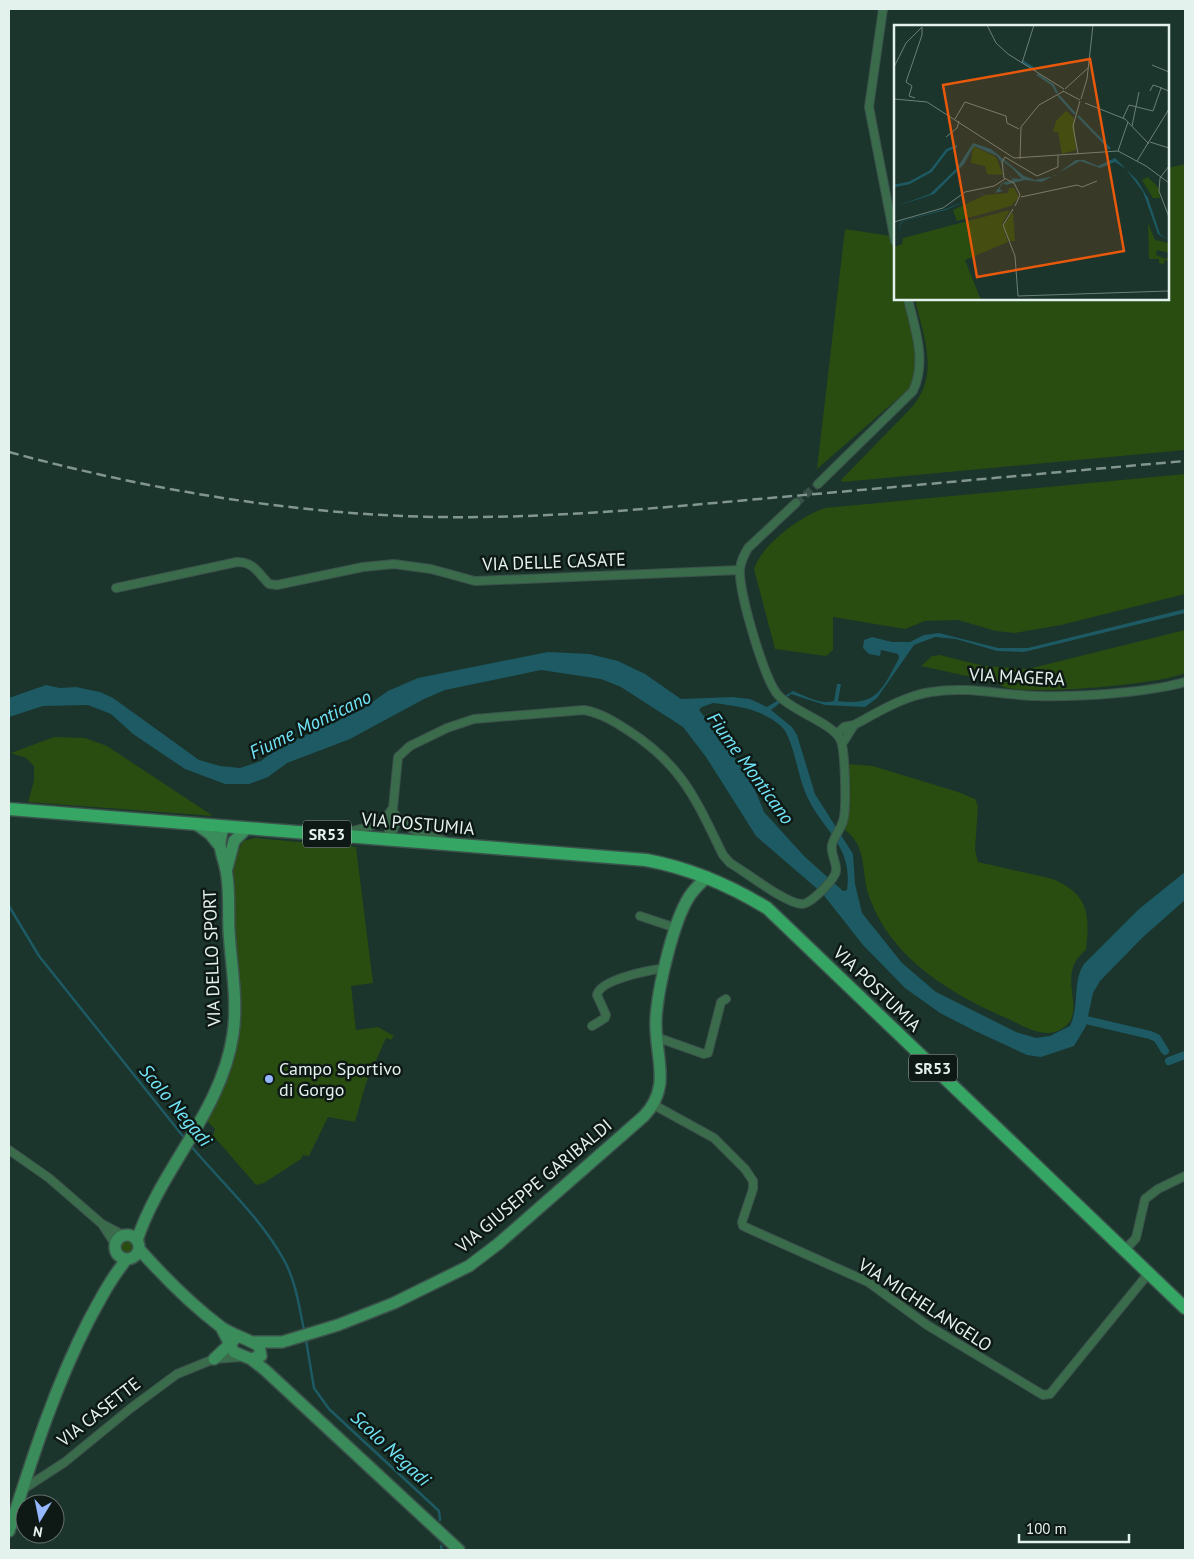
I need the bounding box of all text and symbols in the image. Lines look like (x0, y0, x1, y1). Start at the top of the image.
inset map (894, 25, 1169, 300)
street label: VIA DELLE CASATE (481, 548, 626, 576)
street label: VIA MAGERA (968, 662, 1066, 691)
water label: Fiume Monticano (245, 684, 375, 764)
water label: Fiume Monticano (702, 707, 800, 829)
street label: VIA POSTUMIA (360, 807, 476, 840)
road number: SR53 (303, 821, 351, 848)
street label: VIA DELLO SPORT (198, 889, 225, 1028)
street label: VIA POSTUMIA (828, 940, 926, 1037)
road number: SR53 (909, 1054, 957, 1082)
place label: Campo Sportivo di Gorgo (279, 1057, 401, 1101)
water label: Scolo Negadi (134, 1059, 218, 1152)
marker: Campo Sportivo di Gorgo (263, 1073, 275, 1085)
street label: VIA GIUSEPPE GARIBALDI (450, 1114, 616, 1258)
street label: VIA MICHELANGELO (853, 1252, 996, 1356)
street label: VIA CASETTE (52, 1372, 145, 1452)
water label: Scolo Negadi (346, 1405, 437, 1492)
north arrow (15, 1494, 65, 1544)
scale bar (1019, 1512, 1129, 1544)
text: 100 m (1026, 1519, 1067, 1538)
text: N (32, 1522, 44, 1541)

